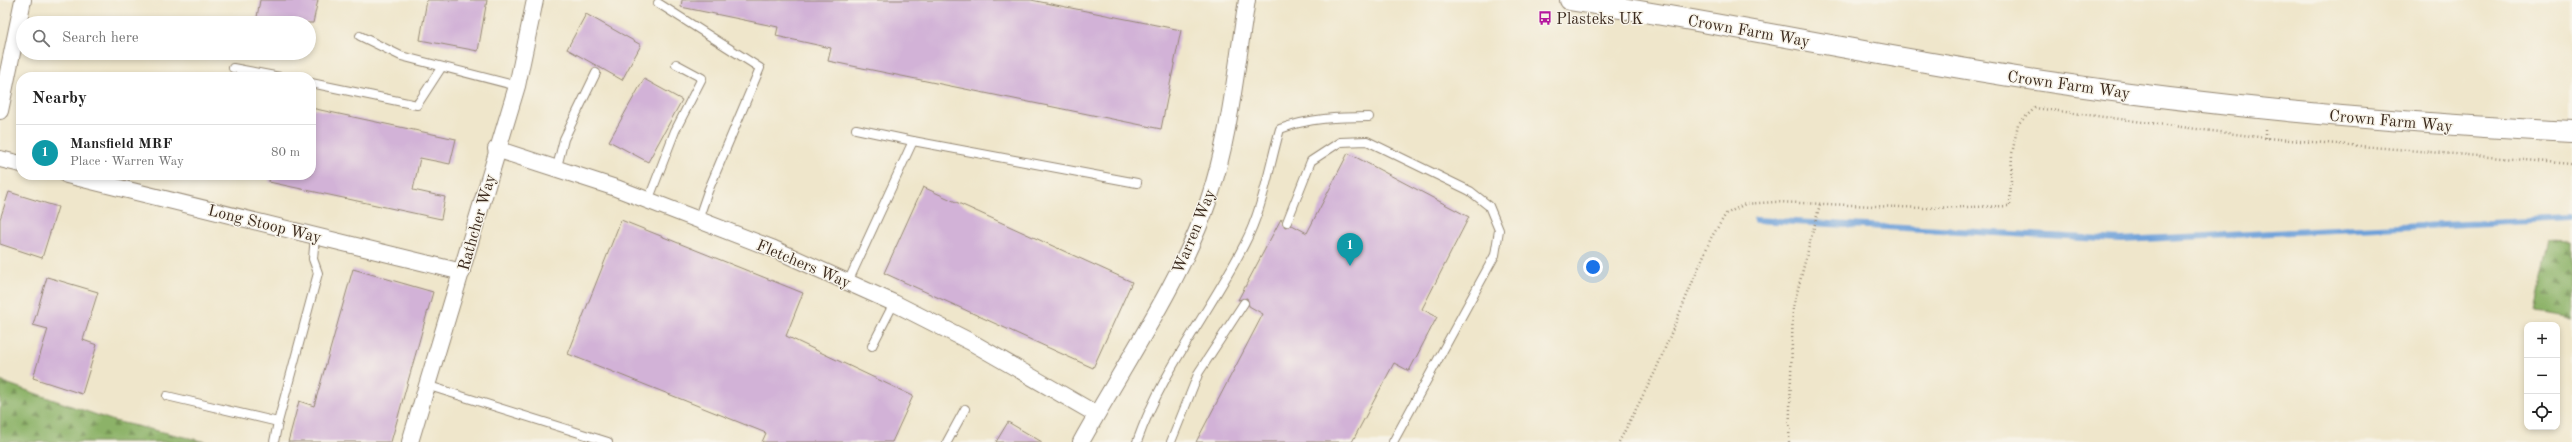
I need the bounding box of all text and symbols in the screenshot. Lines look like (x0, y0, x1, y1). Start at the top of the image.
bus stop icon: Plasteks UK (1537, 10, 1553, 26)
place label: Plasteks UK (1556, 12, 1643, 28)
street label: Crown Farm Way (1686, 13, 1812, 51)
search box (16, 16, 316, 60)
icon: search (30, 27, 52, 49)
text: Search here (62, 31, 139, 46)
street label: Crown Farm Way (2006, 69, 2132, 103)
text: Nearby (32, 90, 87, 107)
street label: Crown Farm Way (2328, 109, 2454, 135)
text: Mansfield MRF (70, 137, 173, 152)
text: 1 (41, 146, 49, 159)
text: 80 m (271, 146, 300, 159)
text: Place · Warren Way (70, 155, 184, 168)
street label: Rathcher Way (456, 172, 499, 273)
street label: Warren Way (1171, 187, 1219, 276)
street label: Long Stoop Way (206, 203, 323, 247)
pin: 1 (1337, 233, 1363, 266)
street label: Fletchers Way (754, 238, 853, 292)
your location (1583, 257, 1603, 277)
map controls (2524, 322, 2560, 430)
button: + (2524, 322, 2560, 358)
button: − (2524, 358, 2560, 394)
button: locate (2524, 394, 2560, 430)

